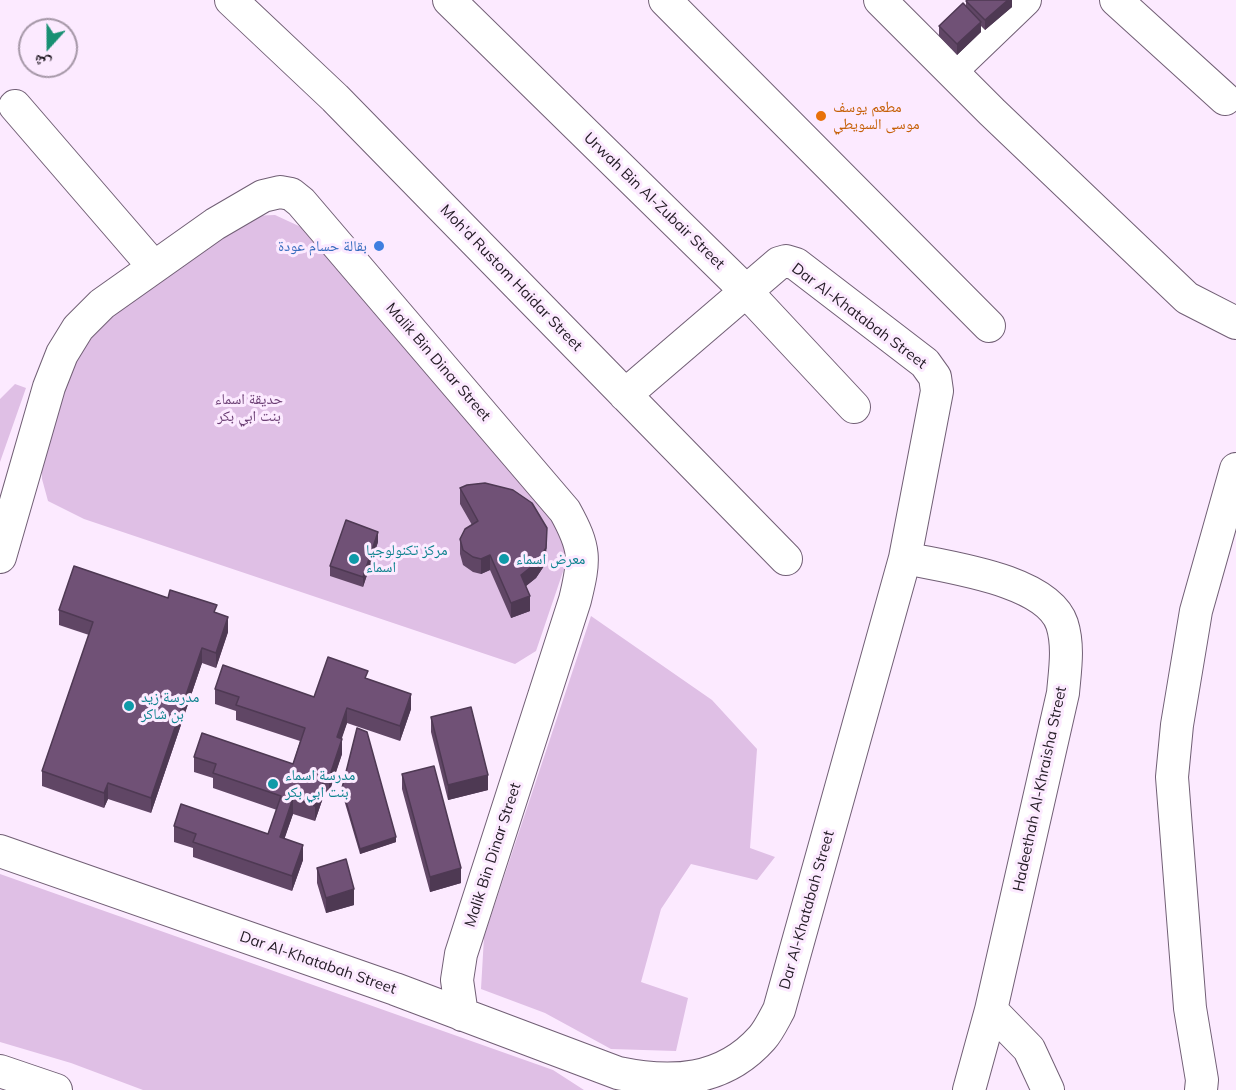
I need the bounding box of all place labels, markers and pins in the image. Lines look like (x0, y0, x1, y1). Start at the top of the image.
place label: مطعم يوسف موسى السويطي (833, 98, 920, 133)
marker: مطعم يوسف موسى السويطي (814, 109, 828, 123)
place label: بقالة حسام عودة (278, 237, 367, 255)
marker: بقالة حسام عودة (372, 239, 386, 253)
place label: مركز تكنولوجيا اسماء (366, 541, 447, 576)
place label: معرض اسماء (516, 550, 585, 568)
marker: مركز تكنولوجيا اسماء (347, 552, 361, 566)
marker: معرض اسماء (497, 552, 511, 566)
place label: مدرسة زيد بن شاكر (141, 688, 199, 723)
marker: مدرسة زيد بن شاكر (122, 699, 136, 713)
place label: مدرسة اسماء بنت ابي بكر (285, 766, 355, 801)
marker: مدرسة اسماء بنت ابي بكر (266, 777, 280, 791)

